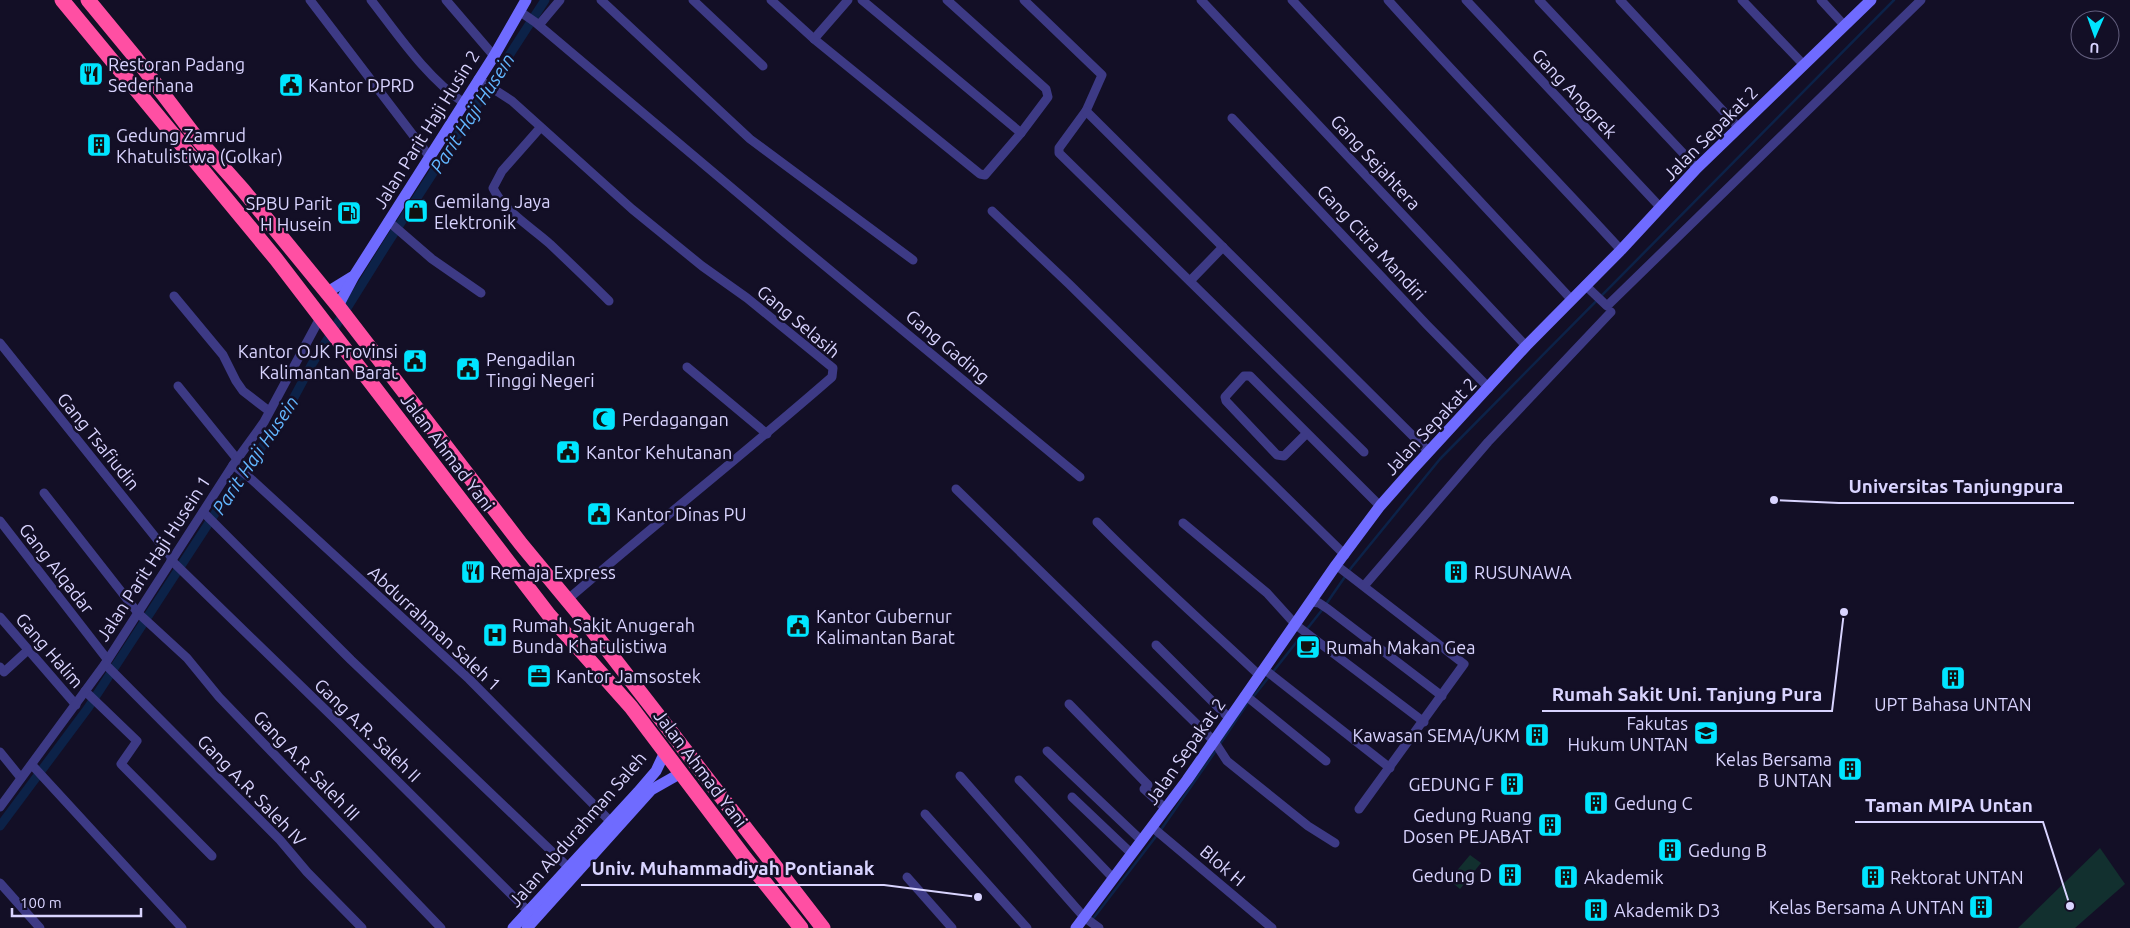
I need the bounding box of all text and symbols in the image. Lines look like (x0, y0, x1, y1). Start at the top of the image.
north arrow (2070, 10, 2120, 60)
text: U (2089, 40, 2100, 56)
street label: Gang Anggrek (1529, 44, 1621, 142)
street label: Jalan Parit Haji Husin 2 (369, 46, 483, 212)
water label: Parit Haji Husein (425, 49, 519, 177)
place label: Restoran Padang Sederhana (108, 54, 245, 95)
restaurant icon: Restoran Padang Sederhana (78, 61, 104, 87)
public building icon: Kantor DPRD (278, 72, 304, 98)
place label: Kantor DPRD (308, 75, 414, 95)
street label: Jalan Sepakat 2 (1659, 82, 1761, 184)
street label: Gang Sejahtera (1327, 110, 1425, 214)
place label: Gedung Zamrud Khatulistiwa (Golkar) (116, 125, 283, 167)
building icon: Gedung Zamrud Khatulistiwa (Golkar) (86, 132, 112, 158)
street label: Gang Citra Mandiri (1314, 180, 1430, 304)
place label: Gemilang Jaya Elektronik (434, 191, 551, 232)
place label: SPBU Parit H Husein (246, 193, 332, 234)
shop icon: Gemilang Jaya Elektronik (403, 198, 429, 224)
fuel station icon: SPBU Parit H Husein (336, 200, 362, 226)
street label: Gang Selasih (754, 281, 844, 361)
street label: Gang Gading (902, 305, 994, 387)
place label: Kantor OJK Provinsi Kalimantan Barat (238, 341, 398, 382)
public building icon: Kantor OJK Provinsi Kalimantan Barat (402, 348, 428, 374)
place label: Pengadilan Tinggi Negeri (486, 349, 595, 390)
public building icon: Pengadilan Tinggi Negeri (455, 356, 481, 382)
street label: Jalan Sepakat 2 (1380, 373, 1480, 479)
street label: Gang Tsafiudin (54, 388, 144, 494)
street label: Jalan Ahmad Yani (397, 389, 499, 515)
water label: Parit Haji Husein (207, 392, 303, 518)
mosque icon: Perdagangan (591, 406, 617, 432)
place label: Perdagangan (622, 409, 729, 429)
public building icon: Kantor Kehutanan (555, 439, 581, 465)
place label: Kantor Kehutanan (586, 442, 732, 462)
callout: Universitas Tanjungpura (1839, 469, 2074, 503)
street label: Jalan Parit Haji Husein 1 (92, 472, 214, 644)
text: Universitas Tanjungpura (1849, 475, 2063, 497)
public building icon: Kantor Dinas PU (586, 501, 612, 527)
place label: Kantor Dinas PU (616, 504, 747, 524)
street label: Gang Alqadar (16, 519, 98, 617)
restaurant icon: Remaja Express (460, 559, 486, 585)
building icon: RUSUNAWA (1443, 559, 1469, 585)
street label: Abdurrahman Saleh 1 (365, 562, 505, 694)
place label: Remaja Express (490, 562, 616, 582)
place label: RUSUNAWA (1474, 562, 1572, 582)
place label: Kantor Gubernur Kalimantan Barat (816, 606, 955, 647)
street label: Gang Halim (12, 609, 88, 691)
public building icon: Kantor Gubernur Kalimantan Barat (785, 613, 811, 639)
place label: Rumah Sakit Anugerah Bunda Khatulistiwa (512, 615, 695, 656)
hospital icon: Rumah Sakit Anugerah Bunda Khatulistiwa (482, 622, 508, 648)
cafe icon: Rumah Makan Gea (1295, 634, 1321, 660)
place label: Rumah Makan Gea (1326, 637, 1475, 657)
office icon: Kantor Jamsostek (526, 663, 552, 689)
building icon: UPT Bahasa UNTAN (1940, 665, 1966, 691)
place label: Kantor Jamsostek (556, 666, 701, 686)
street label: Gang A.R. Saleh II (311, 674, 425, 786)
callout: Rumah Sakit Uni. Tanjung Pura (1542, 677, 1832, 711)
text: Rumah Sakit Uni. Tanjung Pura (1552, 683, 1822, 705)
street label: Jalan Sepakat 2 (1141, 694, 1229, 808)
place label: UPT Bahasa UNTAN (1874, 694, 2032, 714)
street label: Jalan Ahmad Yani (650, 705, 752, 831)
street label: Gang A.R. Saleh III (250, 706, 364, 824)
place label: Fakutas Hukum UNTAN (1567, 713, 1688, 754)
school or university icon: Fakutas Hukum UNTAN (1693, 720, 1719, 746)
building icon: Kawasan SEMA/UKM (1524, 722, 1550, 748)
place label: Kawasan SEMA/UKM (1352, 725, 1520, 745)
street label: Gang A.R. Saleh IV (194, 730, 310, 850)
street label: Jalan Abdurahman Saleh (504, 747, 650, 911)
place label: Kelas Bersama B UNTAN (1715, 749, 1832, 790)
building icon: Kelas Bersama B UNTAN (1837, 756, 1863, 782)
building icon: GEDUNG F (1499, 771, 1525, 797)
place label: GEDUNG F (1409, 774, 1494, 794)
callout: Taman MIPA Untan (1855, 788, 2043, 822)
building icon: Gedung C (1583, 790, 1609, 816)
place label: Gedung C (1614, 793, 1692, 813)
text: Taman MIPA Untan (1865, 794, 2033, 816)
place label: Gedung Ruang Dosen PEJABAT (1403, 805, 1532, 846)
building icon: Gedung Ruang Dosen PEJABAT (1537, 812, 1563, 838)
building icon: Gedung B (1657, 837, 1683, 863)
street label: Blok H (1196, 840, 1250, 890)
place label: Gedung B (1688, 840, 1767, 860)
callout: Univ. Muhammadiyah Pontianak (581, 851, 884, 885)
text: Univ. Muhammadiyah Pontianak (592, 857, 875, 879)
building icon: Gedung D (1497, 862, 1523, 888)
building icon: Akademik (1553, 864, 1579, 890)
building icon: Rektorat UNTAN (1860, 864, 1886, 890)
place label: Gedung D (1412, 865, 1492, 885)
place label: Akademik (1584, 867, 1664, 887)
place label: Rektorat UNTAN (1890, 867, 2024, 887)
scale bar (12, 886, 141, 918)
text: 100 m (20, 894, 62, 911)
building icon: Kelas Bersama A UNTAN (1968, 894, 1994, 920)
building icon: Akademik D3 (1583, 897, 1609, 923)
place label: Kelas Bersama A UNTAN (1769, 897, 1964, 917)
place label: Akademik D3 (1614, 900, 1720, 920)

